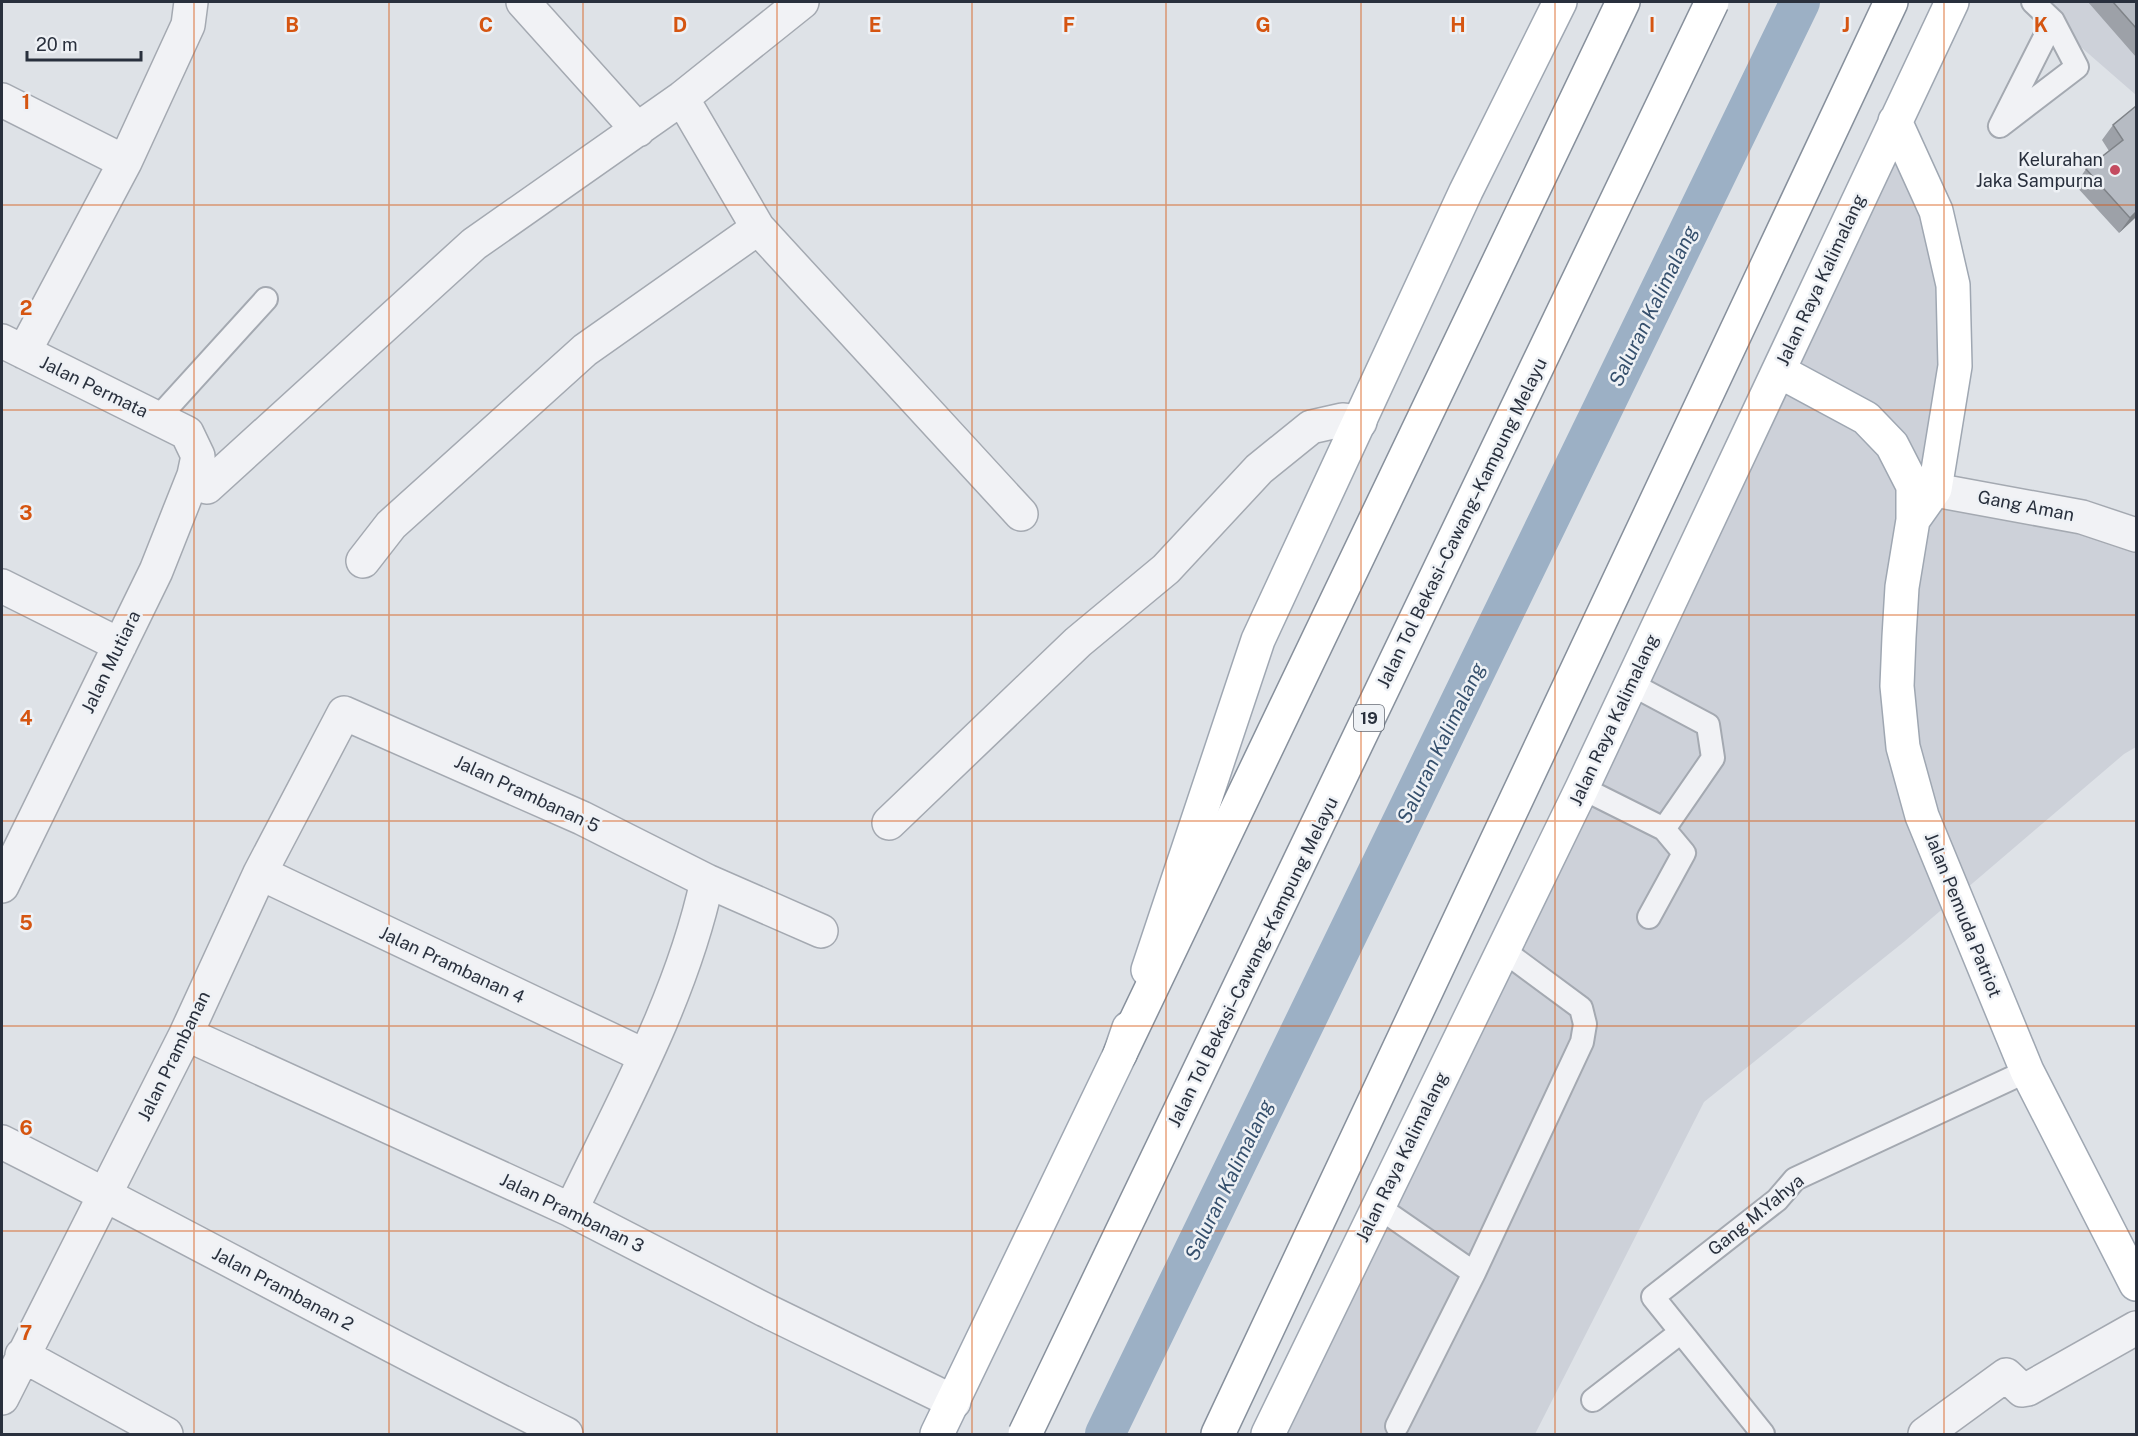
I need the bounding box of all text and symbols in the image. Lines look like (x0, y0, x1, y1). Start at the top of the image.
text: B (285, 13, 299, 37)
text: C (479, 13, 493, 37)
text: D (673, 13, 687, 37)
text: E (869, 13, 881, 37)
text: F (1063, 13, 1075, 37)
text: G (1255, 13, 1271, 37)
text: H (1450, 13, 1466, 37)
text: I (1649, 13, 1655, 37)
text: J (1842, 13, 1850, 37)
text: K (2034, 13, 2048, 37)
scale bar (27, 24, 141, 62)
text: 20 m (36, 34, 78, 55)
text: 1 (22, 90, 30, 114)
place label: Kelurahan Jaka Sampurna (1976, 149, 2103, 191)
marker: Kelurahan Jaka Sampurna (2108, 163, 2122, 177)
street label: Jalan Raya Kalimalang (1772, 191, 1870, 369)
water label: Saluran Kalimalang (1604, 222, 1702, 390)
text: 2 (20, 296, 32, 320)
street label: Jalan Permata (37, 351, 152, 422)
street label: Jalan Tol Bekasi–Cawang–Kampung Melayu (1372, 354, 1551, 691)
street label: Gang Aman (1976, 486, 2076, 525)
text: 3 (19, 501, 33, 525)
street label: Jalan Mutiara (77, 607, 144, 716)
street label: Jalan Raya Kalimalang (1565, 631, 1663, 809)
water label: Saluran Kalimalang (1392, 659, 1490, 827)
road number: 19 (1354, 705, 1384, 731)
text: 4 (19, 706, 33, 730)
street label: Jalan Prambanan 5 (451, 751, 603, 836)
street label: Jalan Tol Bekasi–Cawang–Kampung Melayu (1163, 793, 1342, 1130)
street label: Jalan Pemuda Patriot (1921, 829, 2006, 1000)
text: 5 (19, 911, 33, 935)
street label: Jalan Prambanan 4 (376, 922, 528, 1007)
street label: Jalan Prambanan (133, 987, 214, 1124)
street label: Jalan Raya Kalimalang (1351, 1068, 1452, 1245)
water label: Saluran Kalimalang (1180, 1096, 1278, 1264)
text: 6 (19, 1116, 33, 1140)
street label: Jalan Prambanan 3 (497, 1169, 648, 1257)
street label: Gang M.Yahya (1704, 1170, 1808, 1260)
street label: Jalan Prambanan 2 (209, 1242, 358, 1335)
text: 7 (20, 1321, 32, 1345)

